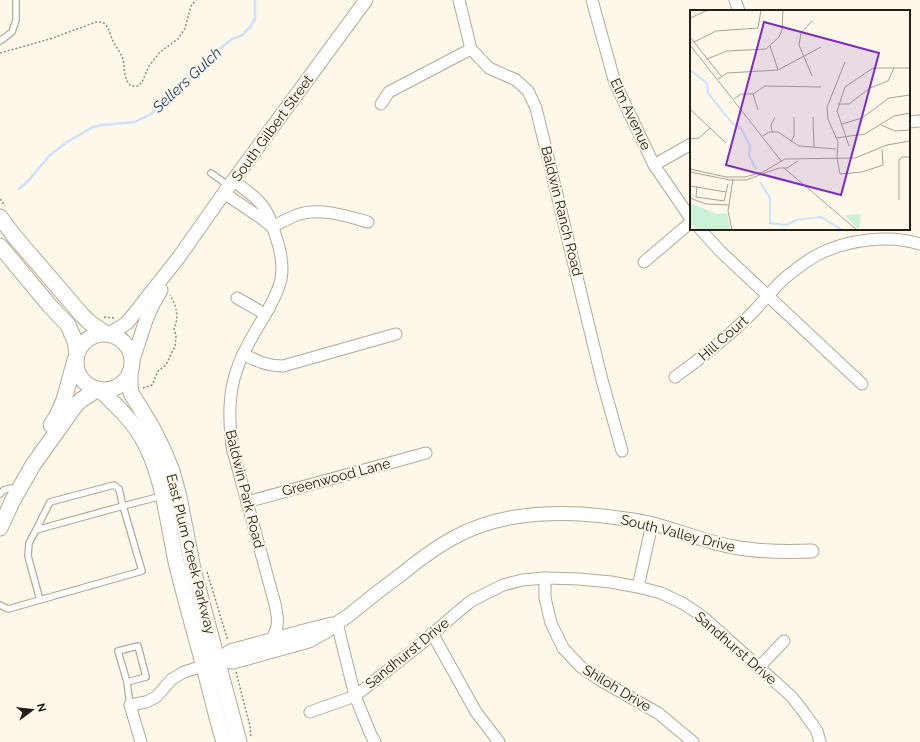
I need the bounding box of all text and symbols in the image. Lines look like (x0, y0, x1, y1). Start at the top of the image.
inset map (690, 10, 910, 230)
water label: Sellers Gulch (148, 44, 225, 117)
street label: South Gilbert Street (228, 72, 316, 184)
street label: Elm Avenue (607, 76, 655, 152)
street label: Baldwin Ranch Road (538, 144, 586, 278)
street label: Hill Court (695, 312, 751, 364)
street label: Baldwin Park Road (223, 428, 267, 550)
street label: Greenwood Lane (280, 455, 392, 499)
street label: East Plum Creek Parkway (163, 472, 219, 636)
street label: South Valley Drive (619, 511, 737, 555)
street label: Sandhurst Drive (692, 608, 780, 688)
street label: Sandhurst Drive (362, 614, 452, 692)
street label: Shiloh Drive (580, 661, 654, 715)
north arrow (12, 690, 52, 730)
text: N (34, 702, 49, 713)

